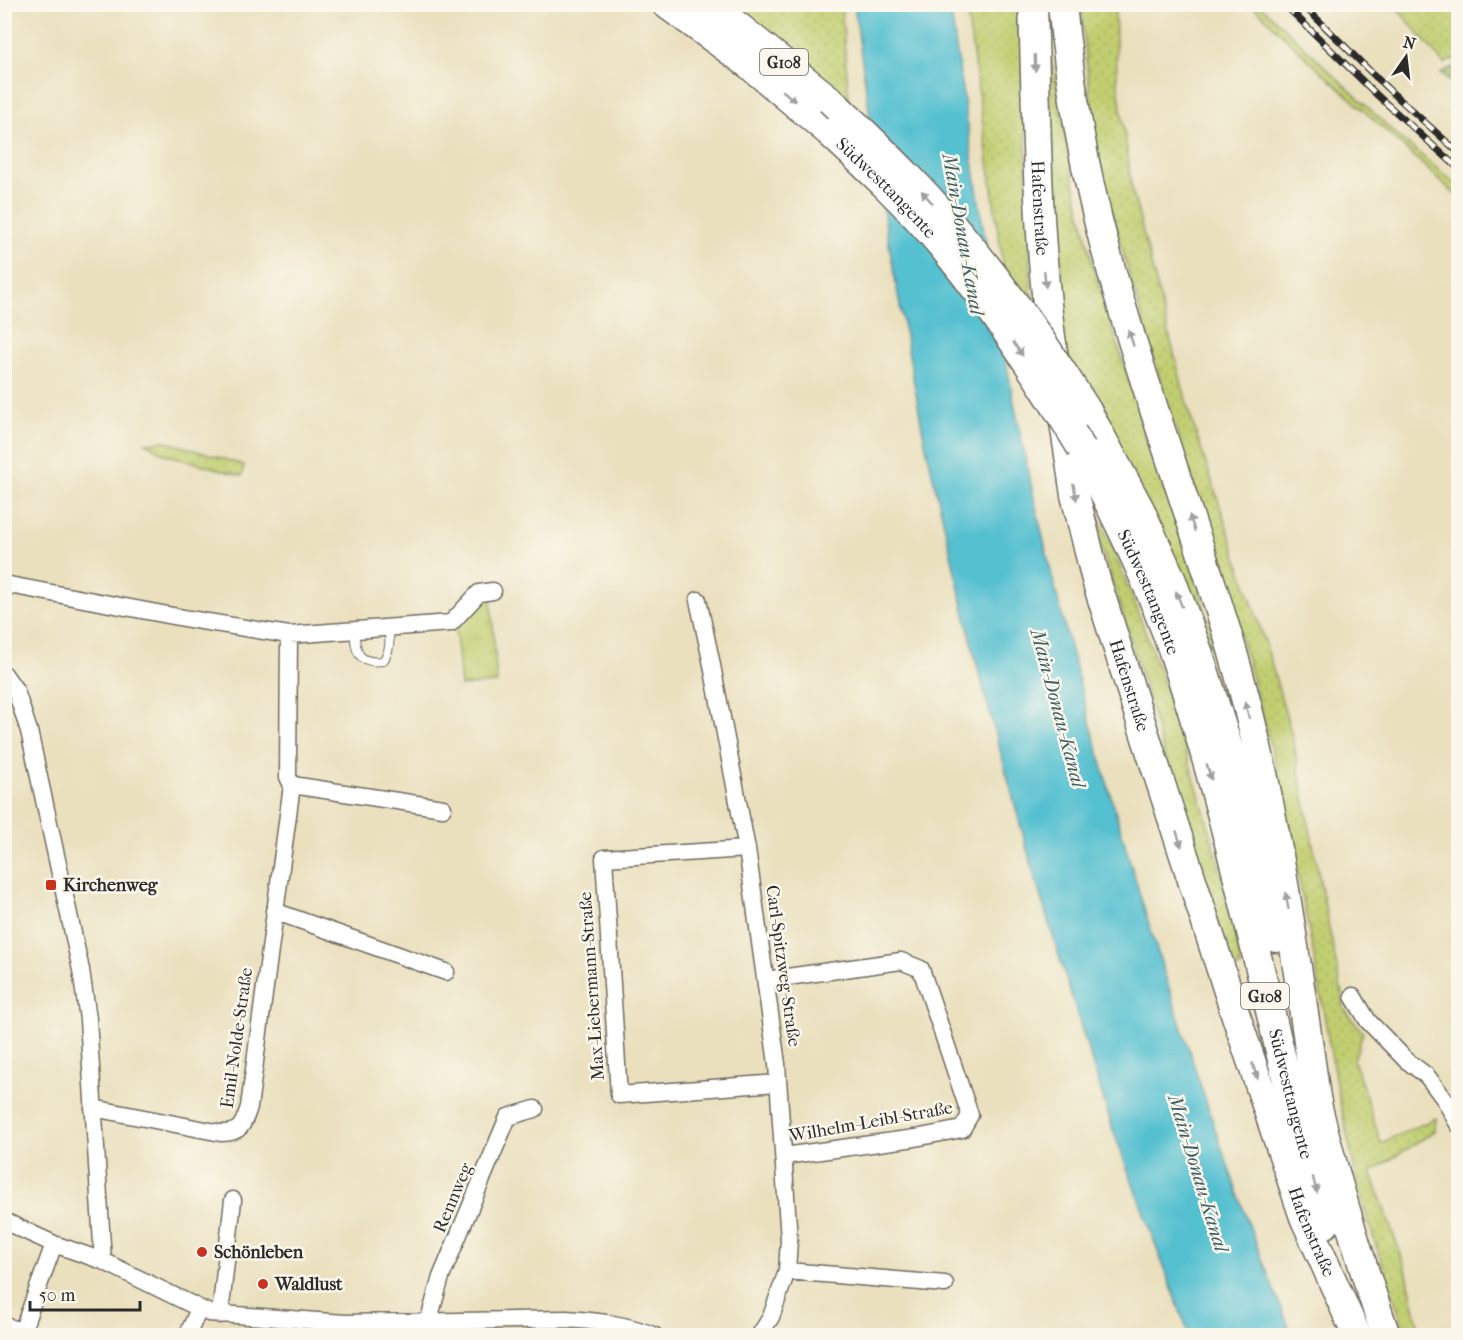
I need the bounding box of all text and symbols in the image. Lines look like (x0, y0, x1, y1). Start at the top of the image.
north arrow (1376, 27, 1436, 87)
text: N (1401, 32, 1419, 54)
road number: G108 (760, 49, 808, 75)
one-way arrow (1030, 53, 1040, 72)
one-way arrow (781, 89, 796, 102)
street label: Südwesttangente (832, 133, 941, 242)
water label: Main-Donau-Kanal (937, 150, 989, 318)
street label: Hafenstraße (1027, 160, 1053, 256)
one-way arrow (920, 190, 934, 205)
one-way arrow (1040, 269, 1050, 288)
one-way arrow (1126, 329, 1135, 347)
one-way arrow (1012, 341, 1024, 357)
one-way arrow (1071, 483, 1080, 502)
one-way arrow (1186, 514, 1196, 532)
street label: Südwesttangente (1113, 526, 1184, 657)
one-way arrow (1174, 590, 1183, 608)
water label: Main-Donau-Kanal (1025, 624, 1091, 792)
street label: Hafenstraße (1105, 637, 1154, 734)
one-way arrow (1242, 701, 1252, 719)
one-way arrow (1204, 763, 1214, 781)
one-way arrow (1175, 830, 1184, 848)
place label: Kirchenweg (63, 875, 159, 896)
marker: Kirchenweg (44, 878, 58, 892)
street label: Carl-Spitzweg-Straße (761, 884, 805, 1048)
street label: Max-Liebermann-Straße (575, 891, 609, 1081)
one-way arrow (1282, 891, 1291, 910)
street label: Emil-Nolde-Straße (217, 966, 257, 1110)
road number: G108 (1241, 983, 1289, 1009)
street label: Südwesttangente (1264, 1027, 1317, 1161)
one-way arrow (1250, 1062, 1260, 1080)
water label: Main-Donau-Kanal (1163, 1090, 1233, 1256)
street label: Wilhelm-Leibl-Straße (787, 1097, 955, 1147)
street label: Rennweg (429, 1160, 477, 1236)
one-way arrow (1310, 1175, 1320, 1194)
street label: Hafenstraße (1284, 1184, 1340, 1280)
place label: Schönleben (214, 1242, 304, 1263)
marker: Schönleben (195, 1245, 209, 1259)
scale bar (30, 1274, 140, 1312)
place label: Waldlust (274, 1274, 343, 1295)
marker: Waldlust (256, 1277, 270, 1291)
text: 50 m (39, 1285, 76, 1306)

